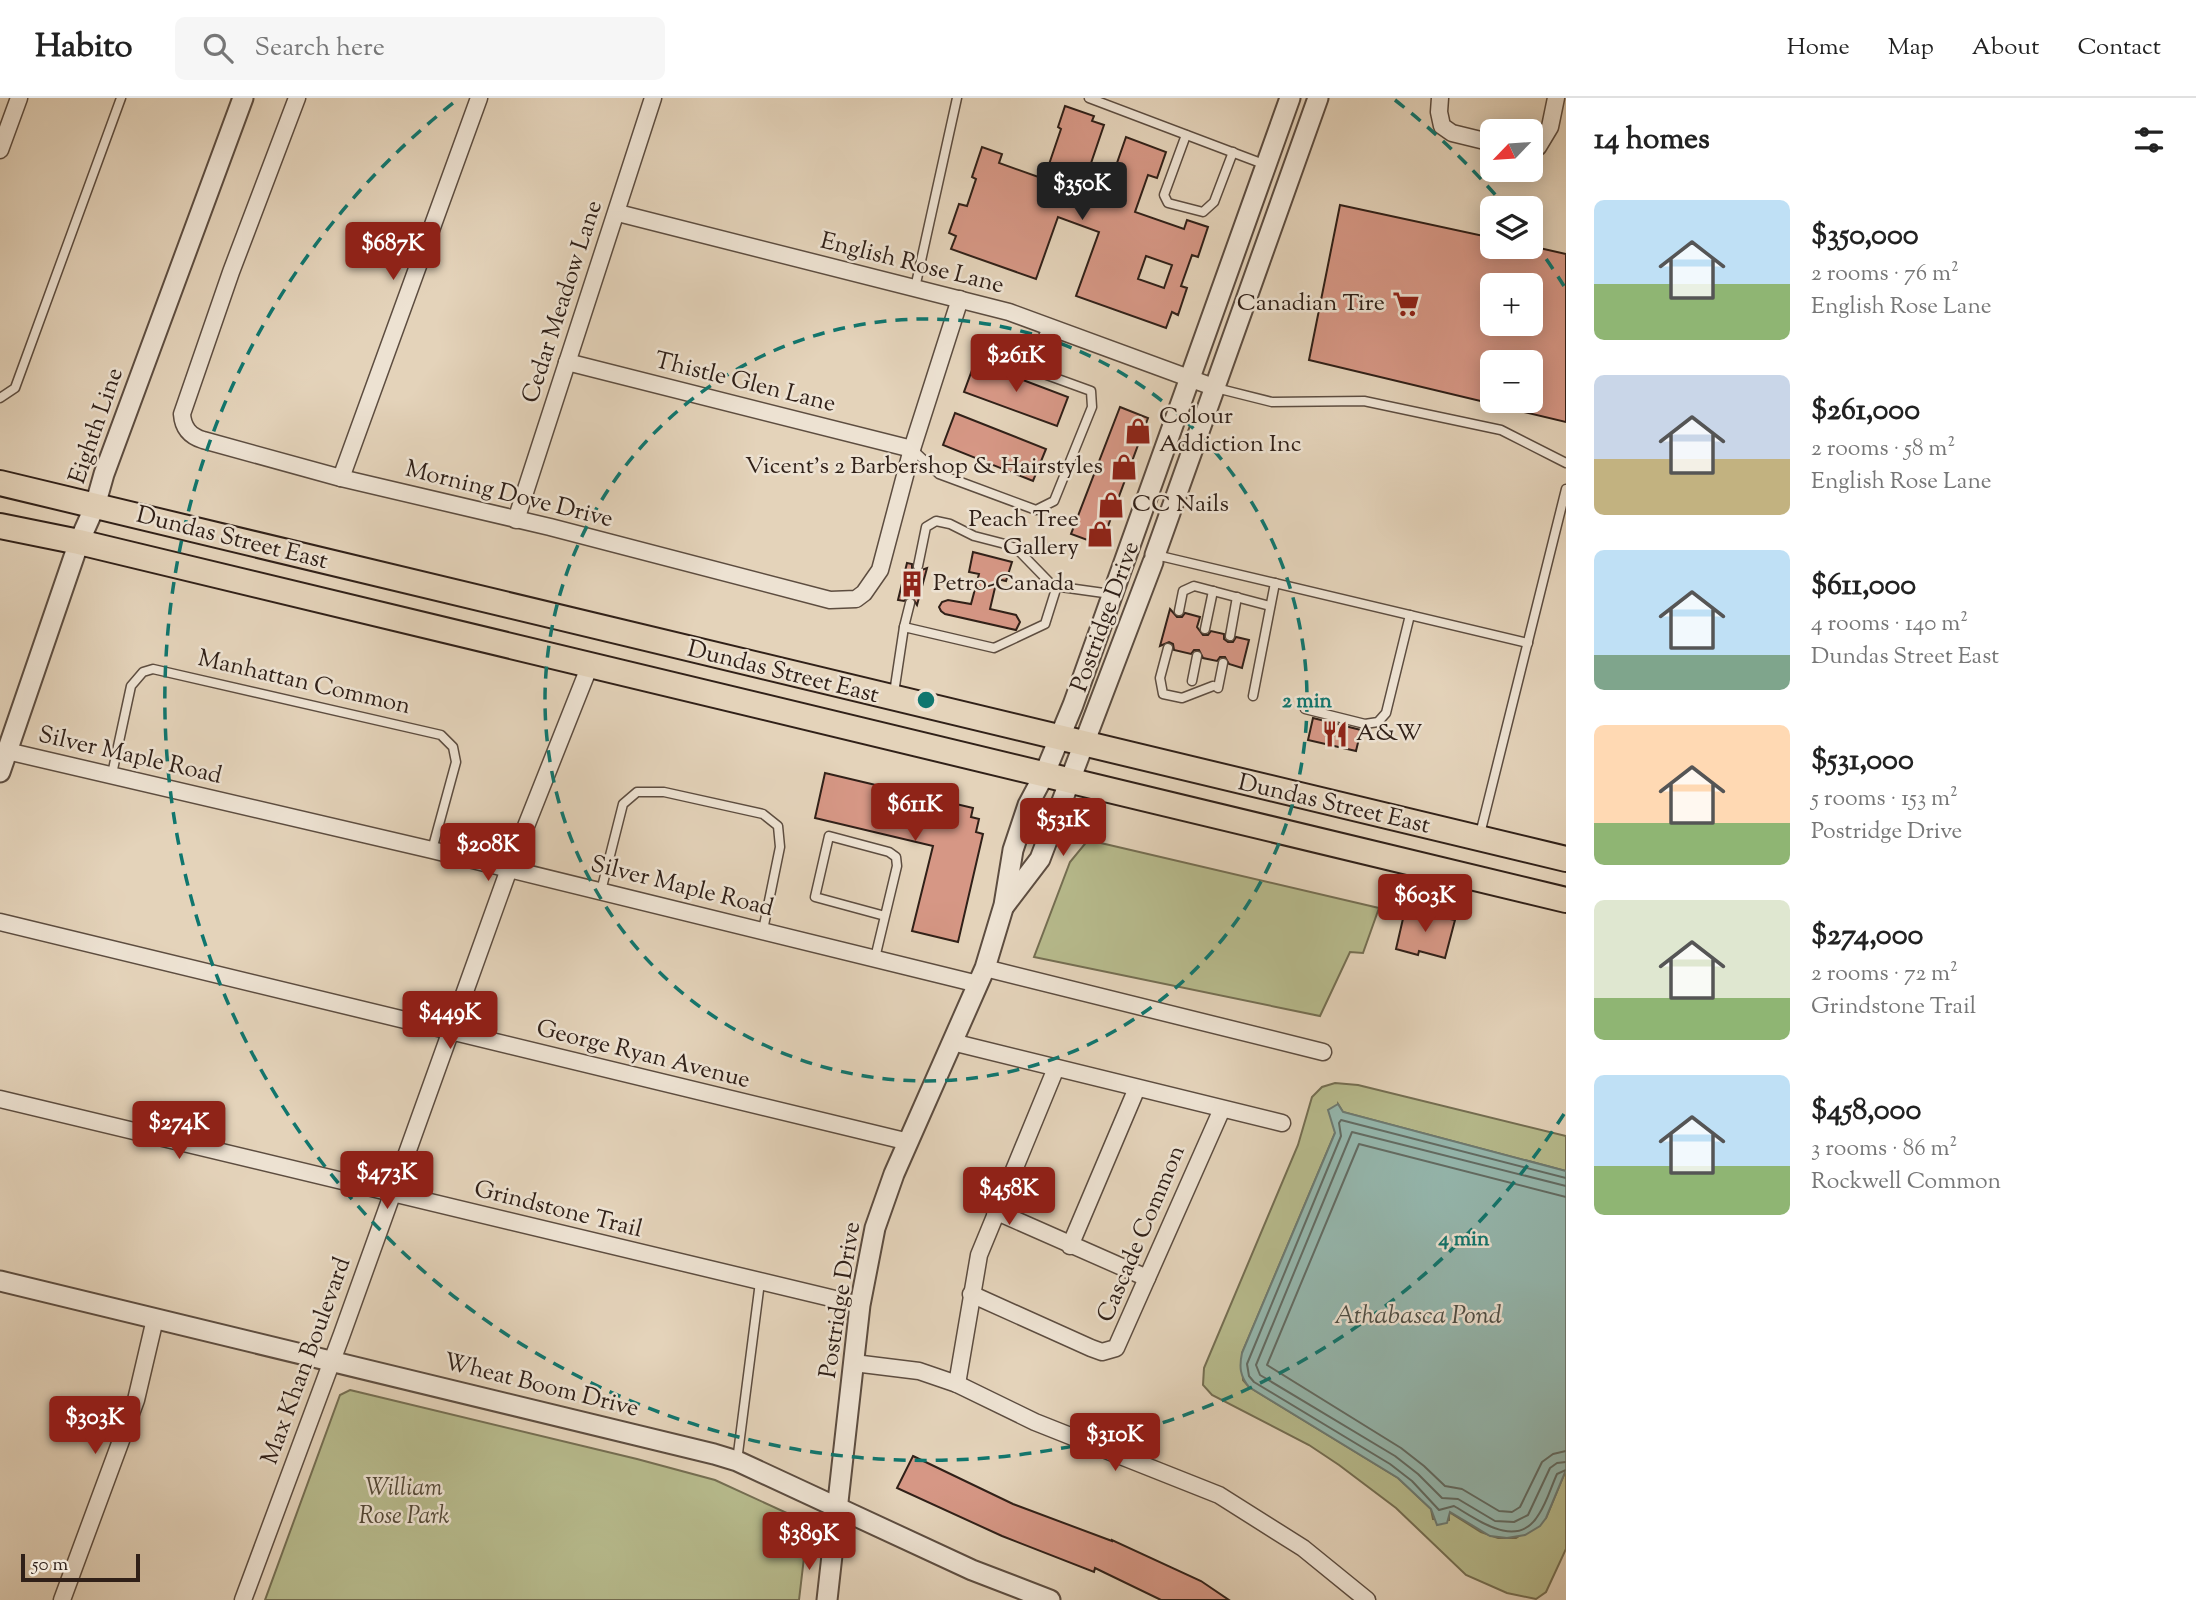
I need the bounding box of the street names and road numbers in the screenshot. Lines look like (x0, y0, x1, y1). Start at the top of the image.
street label: Cedar Meadow Lane (514, 196, 612, 408)
street label: English Rose Lane (817, 225, 1007, 303)
street label: Thistle Glen Lane (651, 344, 839, 422)
street label: Eighth Line (61, 363, 133, 489)
street label: Morning Dove Drive (402, 453, 616, 537)
street label: Dundas Street East (133, 499, 331, 579)
street label: Postridge Drive (1063, 537, 1149, 697)
street label: Dundas Street East (684, 633, 882, 713)
street label: Manhattan Common (194, 642, 414, 724)
street label: Silver Maple Road (35, 718, 226, 794)
street label: Dundas Street East (1235, 766, 1433, 844)
street label: Silver Maple Road (587, 848, 778, 926)
street label: George Ryan Avenue (533, 1012, 753, 1098)
street label: Cascade Common (1089, 1140, 1195, 1328)
street label: Grindstone Trail (470, 1173, 646, 1247)
street label: Postridge Drive (812, 1219, 870, 1381)
street label: Max Khan Boulevard (254, 1252, 360, 1469)
street label: Wheat Boom Drive (440, 1345, 642, 1427)

